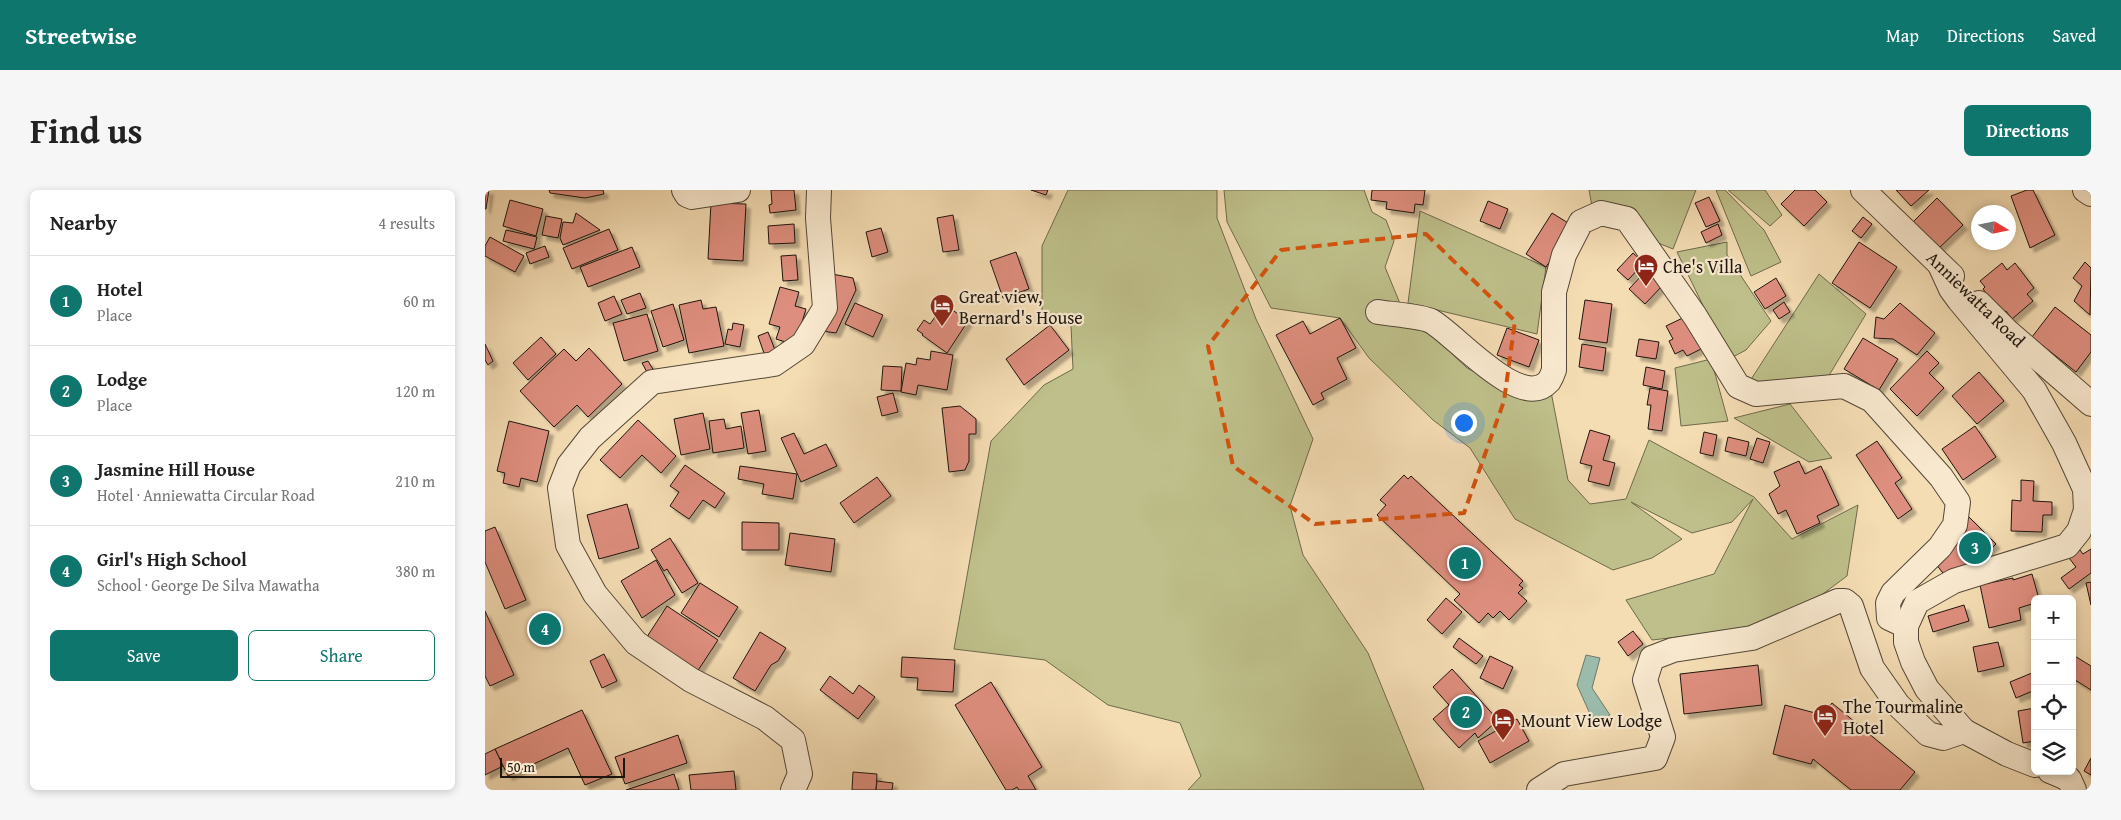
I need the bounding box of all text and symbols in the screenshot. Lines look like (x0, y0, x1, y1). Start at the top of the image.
text: Streetwise (25, 18, 137, 53)
text: Map (1886, 22, 1919, 49)
text: Directions (1947, 22, 2024, 49)
text: Saved (2052, 22, 2096, 49)
text: Find us (30, 105, 143, 156)
button: Directions (1964, 105, 2091, 156)
north arrow (1971, 205, 2016, 250)
text: Nearby (50, 207, 117, 238)
text: 4 results (378, 211, 435, 235)
street label: Anniewatta Road (1920, 245, 2032, 354)
hotel icon: Che's Villa (1633, 253, 1659, 287)
place label: Che's Villa (1663, 253, 1743, 280)
text: Hotel (97, 275, 143, 303)
place label: Great view, Bernard's House (959, 283, 1083, 331)
text: 1 (62, 289, 70, 313)
text: 60 m (403, 289, 435, 313)
hotel icon: Great view, Bernard's House (929, 293, 955, 327)
text: Place (97, 303, 132, 327)
text: Lodge (97, 365, 147, 393)
text: 2 (62, 379, 70, 403)
text: 120 m (395, 379, 435, 403)
text: Place (97, 393, 132, 417)
your location (1451, 410, 1477, 436)
text: Jasmine Hill House (97, 455, 255, 483)
text: 3 (62, 469, 70, 493)
text: 210 m (395, 469, 435, 493)
text: Hotel · Anniewatta Circular Road (97, 483, 315, 507)
pin: 3 (1959, 529, 1991, 567)
pin: 1 (1449, 544, 1481, 582)
text: Girl's High School (97, 545, 247, 573)
text: 4 (62, 559, 70, 583)
text: 380 m (395, 559, 435, 583)
text: School · George De Silva Mawatha (97, 573, 319, 597)
map controls (2031, 595, 2076, 775)
button: + (2031, 595, 2076, 640)
pin: 4 (529, 610, 561, 648)
button: Save (50, 630, 238, 681)
button: Share (248, 630, 435, 681)
button: − (2031, 640, 2076, 685)
button: locate (2031, 685, 2076, 730)
pin: 2 (1450, 693, 1482, 731)
place label: The Tourmaline Hotel (1843, 693, 1963, 741)
hotel icon: The Tourmaline Hotel (1812, 703, 1838, 737)
hotel icon: Mount View Lodge (1490, 707, 1516, 741)
place label: Mount View Lodge (1521, 707, 1662, 734)
button: layers (2031, 730, 2076, 775)
scale bar (500, 755, 625, 778)
text: 50 m (507, 757, 535, 777)

